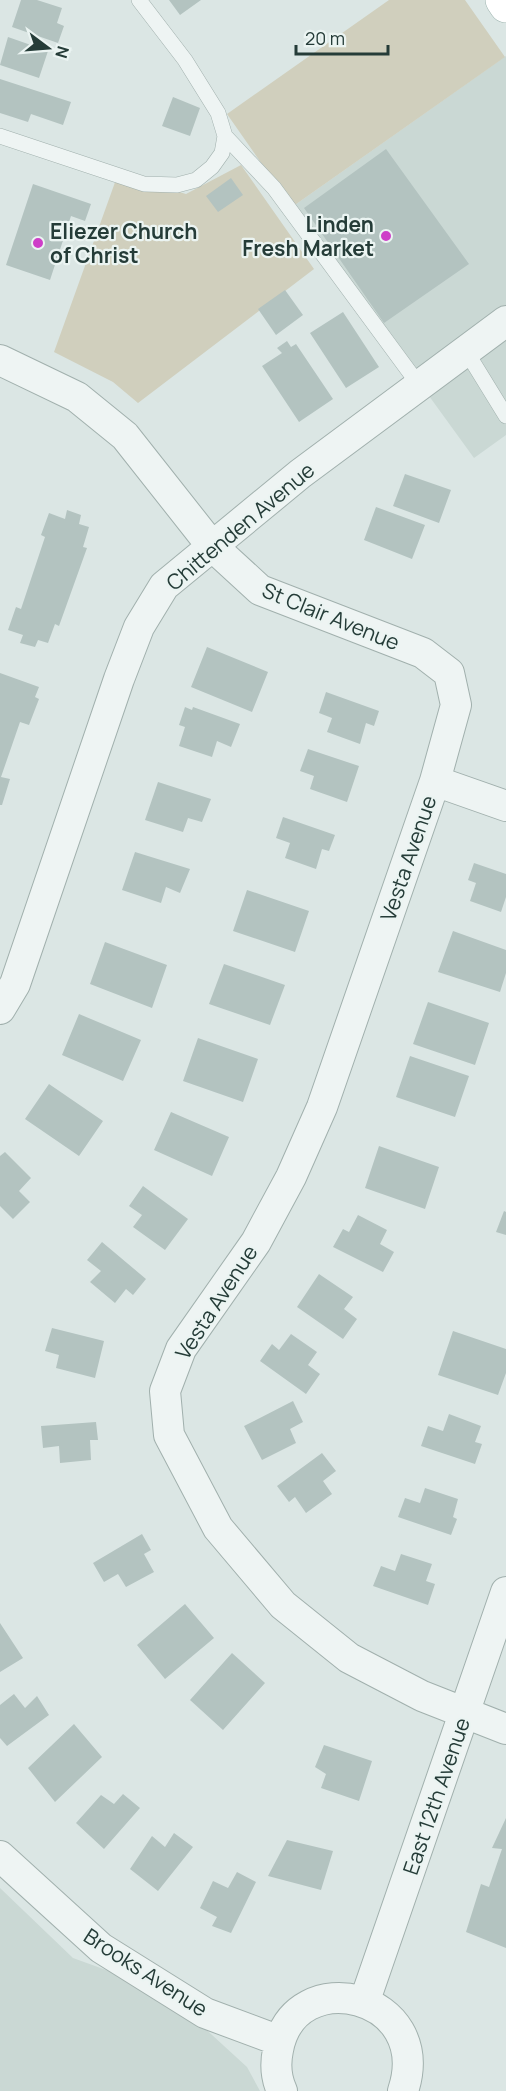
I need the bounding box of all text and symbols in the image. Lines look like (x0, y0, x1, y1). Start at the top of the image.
north arrow (18, 18, 78, 78)
scale bar (296, 18, 388, 56)
text: 20 m (305, 26, 345, 50)
text: N (50, 44, 75, 61)
place label: Linden Fresh Market (242, 210, 374, 262)
place label: Eliezer Church of Christ (50, 217, 197, 269)
marker: Linden Fresh Market (379, 229, 393, 243)
marker: Eliezer Church of Christ (31, 236, 45, 250)
street label: Chittenden Avenue (160, 456, 320, 596)
street label: St Clair Avenue (258, 576, 404, 656)
street label: Vesta Avenue (373, 792, 443, 924)
street label: Vesta Avenue (169, 1239, 263, 1365)
street label: East 12th Avenue (396, 1714, 476, 1878)
street label: Brooks Avenue (79, 1921, 213, 2023)

